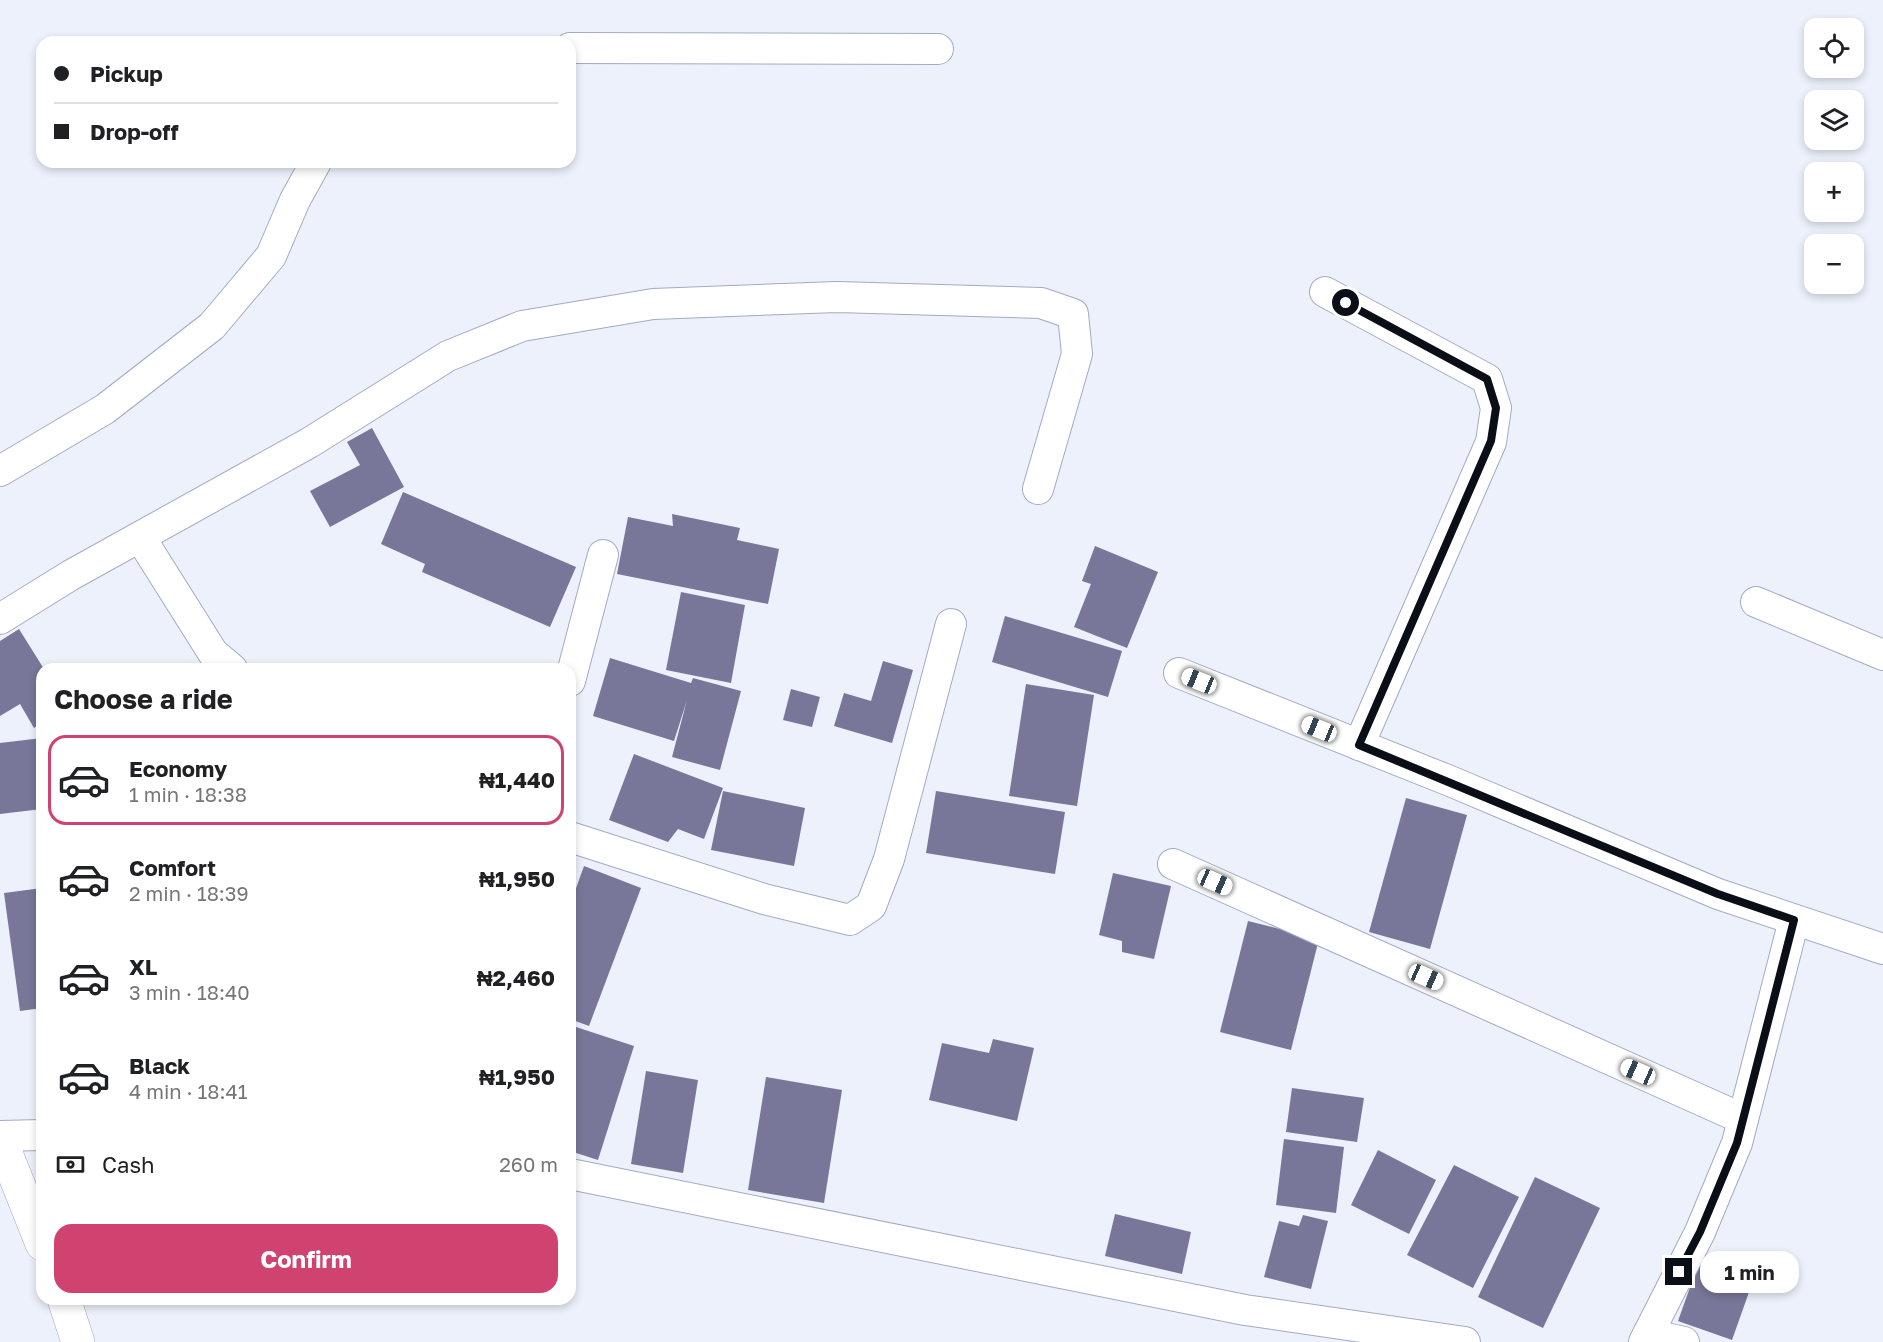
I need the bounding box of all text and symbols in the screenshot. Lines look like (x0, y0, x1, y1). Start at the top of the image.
map controls (1804, 18, 1864, 294)
button: locate (1804, 18, 1864, 78)
text: Pickup (90, 60, 163, 87)
button: layers (1804, 90, 1864, 150)
text: Drop-off (90, 118, 179, 145)
button: + (1804, 162, 1864, 222)
button: − (1804, 234, 1864, 294)
route start (1332, 289, 1359, 316)
car (1179, 666, 1219, 696)
text: Choose a ride (54, 683, 233, 715)
car (1299, 714, 1339, 744)
icon: car (57, 753, 111, 807)
text: Economy (129, 755, 227, 782)
text: ₦1,440 (479, 766, 555, 793)
text: 1 min · 18:38 (129, 782, 247, 806)
icon: car (57, 852, 111, 906)
text: Comfort (129, 854, 216, 881)
text: ₦1,950 (479, 865, 555, 892)
car (1195, 866, 1235, 898)
text: 2 min · 18:39 (129, 881, 249, 905)
icon: car (57, 951, 111, 1005)
text: XL (129, 953, 157, 980)
car (1406, 961, 1446, 993)
text: ₦2,460 (477, 964, 555, 991)
text: 3 min · 18:40 (129, 980, 250, 1004)
icon: car (57, 1050, 111, 1104)
text: Black (129, 1052, 190, 1079)
car (1618, 1056, 1658, 1088)
text: ₦1,950 (479, 1063, 555, 1090)
text: 4 min · 18:41 (129, 1079, 247, 1103)
icon: cash (54, 1148, 87, 1181)
text: Cash (102, 1151, 155, 1178)
text: 260 m (499, 1152, 558, 1176)
button: Confirm (54, 1224, 558, 1293)
callout: 1 min (1700, 1251, 1799, 1293)
route end (1665, 1258, 1692, 1285)
text: 1 min (1724, 1260, 1775, 1284)

